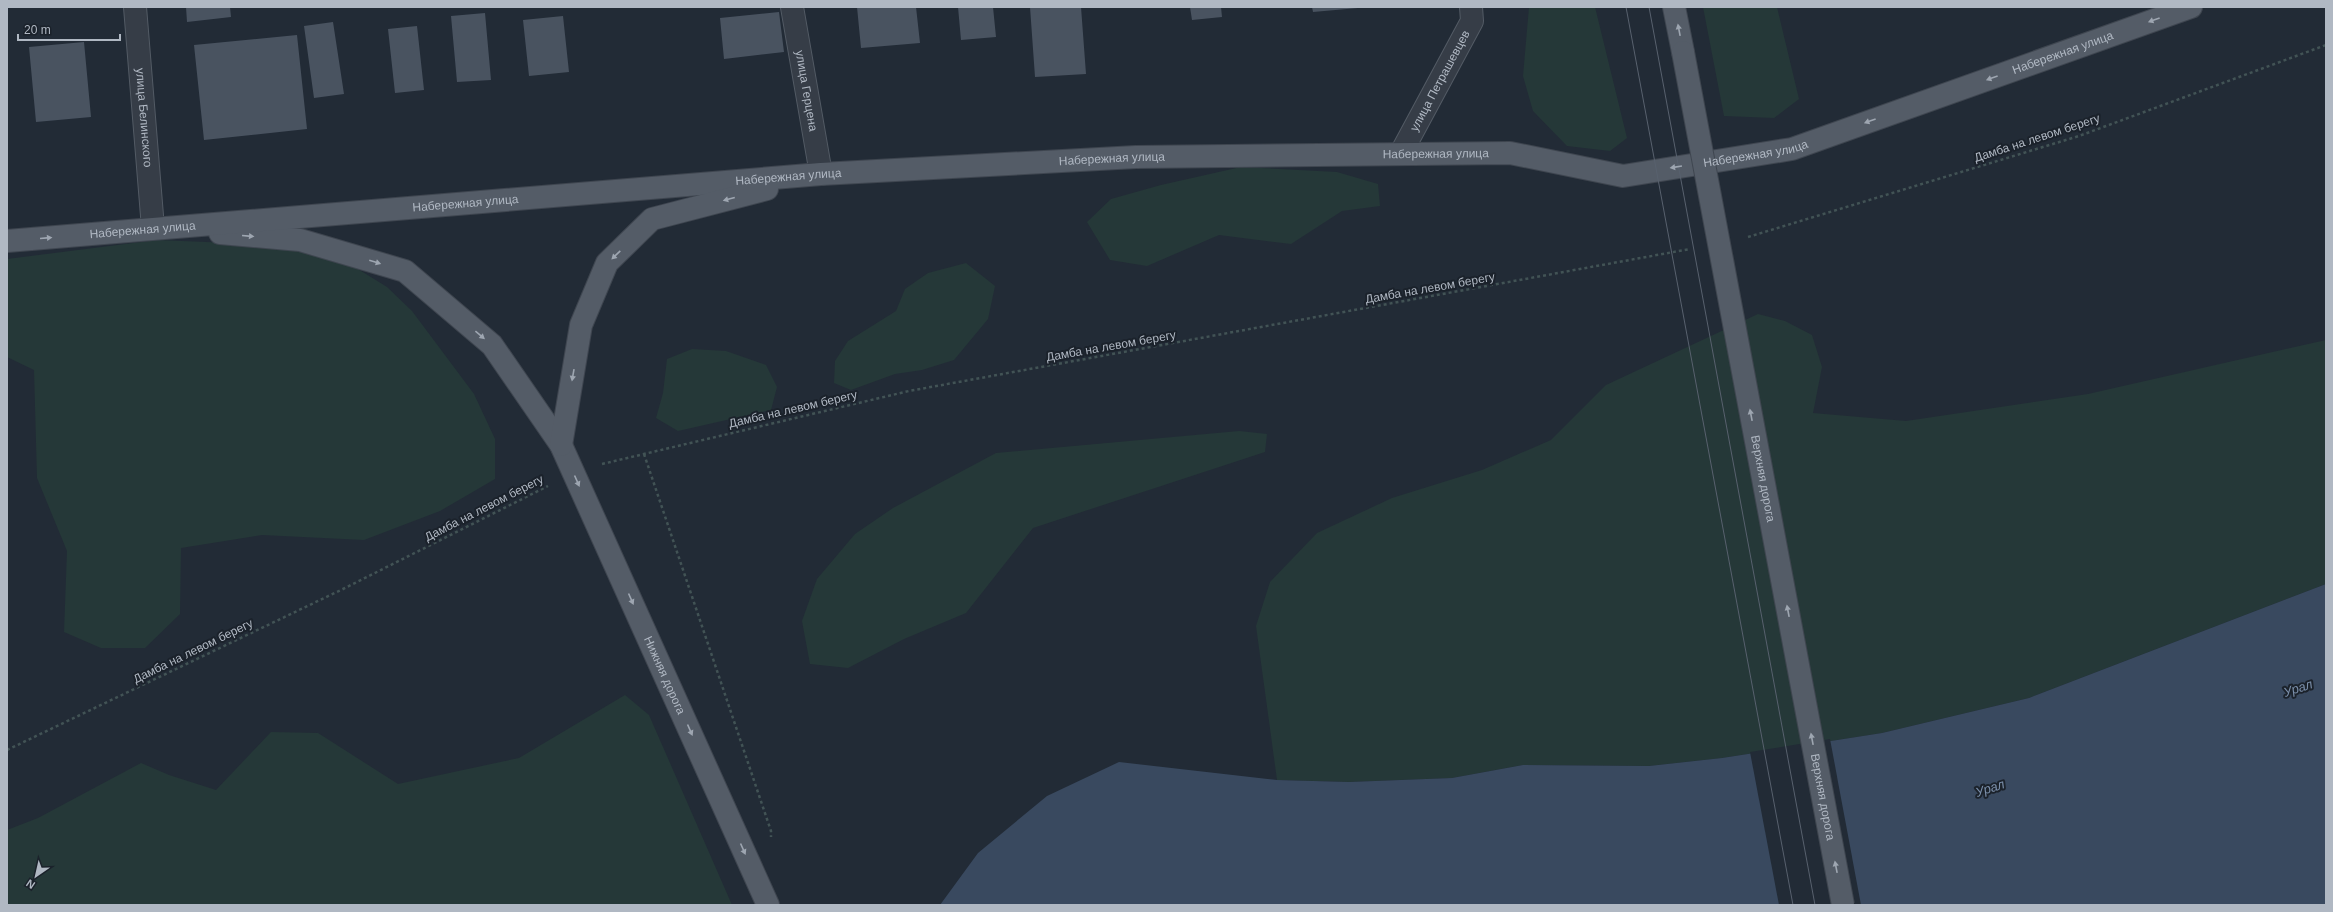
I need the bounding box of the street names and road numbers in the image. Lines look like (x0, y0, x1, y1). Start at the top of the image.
street label: улица Петрашевцев (1407, 28, 1473, 134)
street label: Набережная улица (2010, 28, 2115, 77)
street label: улица Герцена (793, 49, 821, 133)
street label: улица Белинского (133, 67, 155, 168)
street label: Дамба на левом берегу (1972, 111, 2102, 165)
street label: Набережная улица (1702, 137, 1810, 170)
street label: Набережная улица (1383, 146, 1489, 161)
street label: Набережная улица (1058, 150, 1165, 168)
street label: Набережная улица (735, 166, 842, 188)
street label: Набережная улица (412, 192, 519, 215)
street label: Набережная улица (89, 218, 196, 241)
street label: Дамба на левом берегу (1364, 270, 1496, 306)
street label: Дамба на левом берегу (1045, 328, 1177, 364)
street label: Дамба на левом берегу (727, 387, 859, 431)
street label: Верхняя дорога (1748, 434, 1778, 523)
street label: Дамба на левом берегу (422, 472, 546, 544)
street label: Дамба на левом берегу (131, 616, 255, 686)
street label: Нижняя дорога (641, 634, 688, 717)
street label: Верхняя дорога (1808, 752, 1838, 842)

